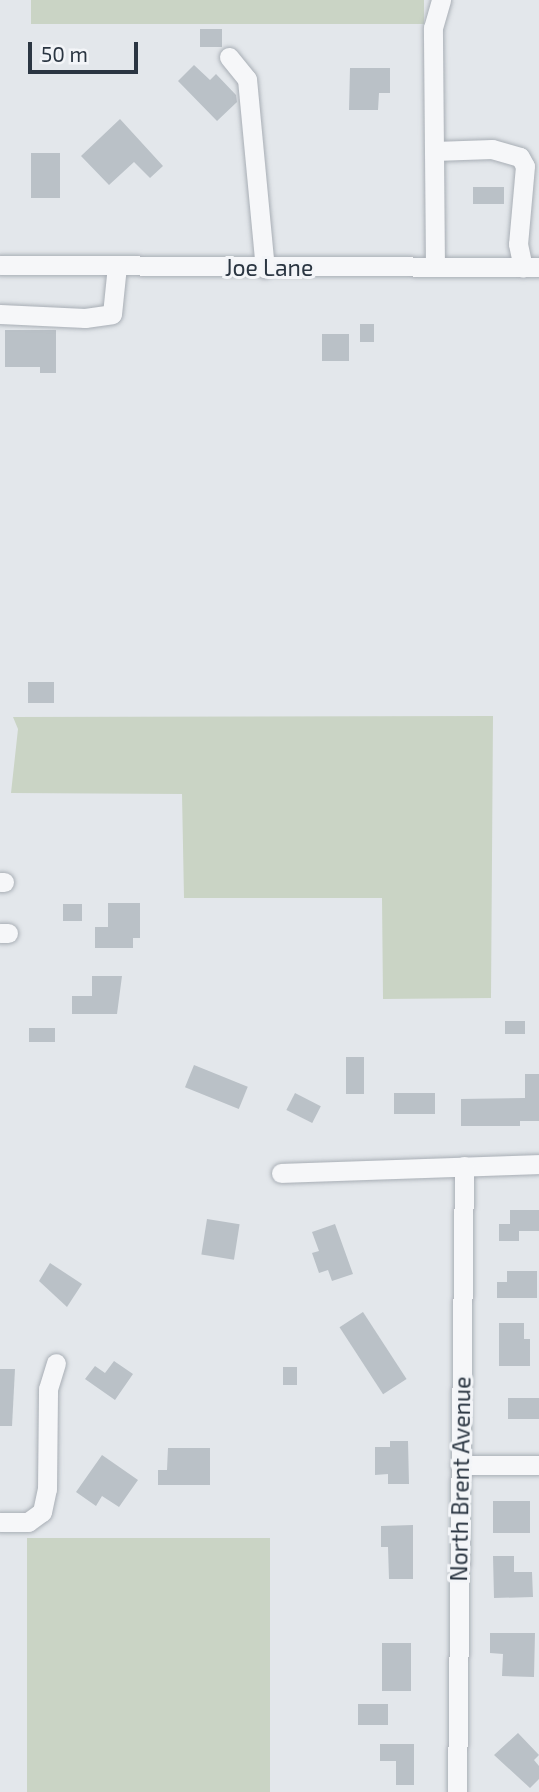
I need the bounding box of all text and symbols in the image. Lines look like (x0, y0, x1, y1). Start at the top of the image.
scale bar (32, 28, 142, 72)
text: 50 m (41, 41, 88, 66)
street label: Joe Lane (225, 253, 313, 281)
street label: North Brent Avenue (444, 1376, 476, 1582)

